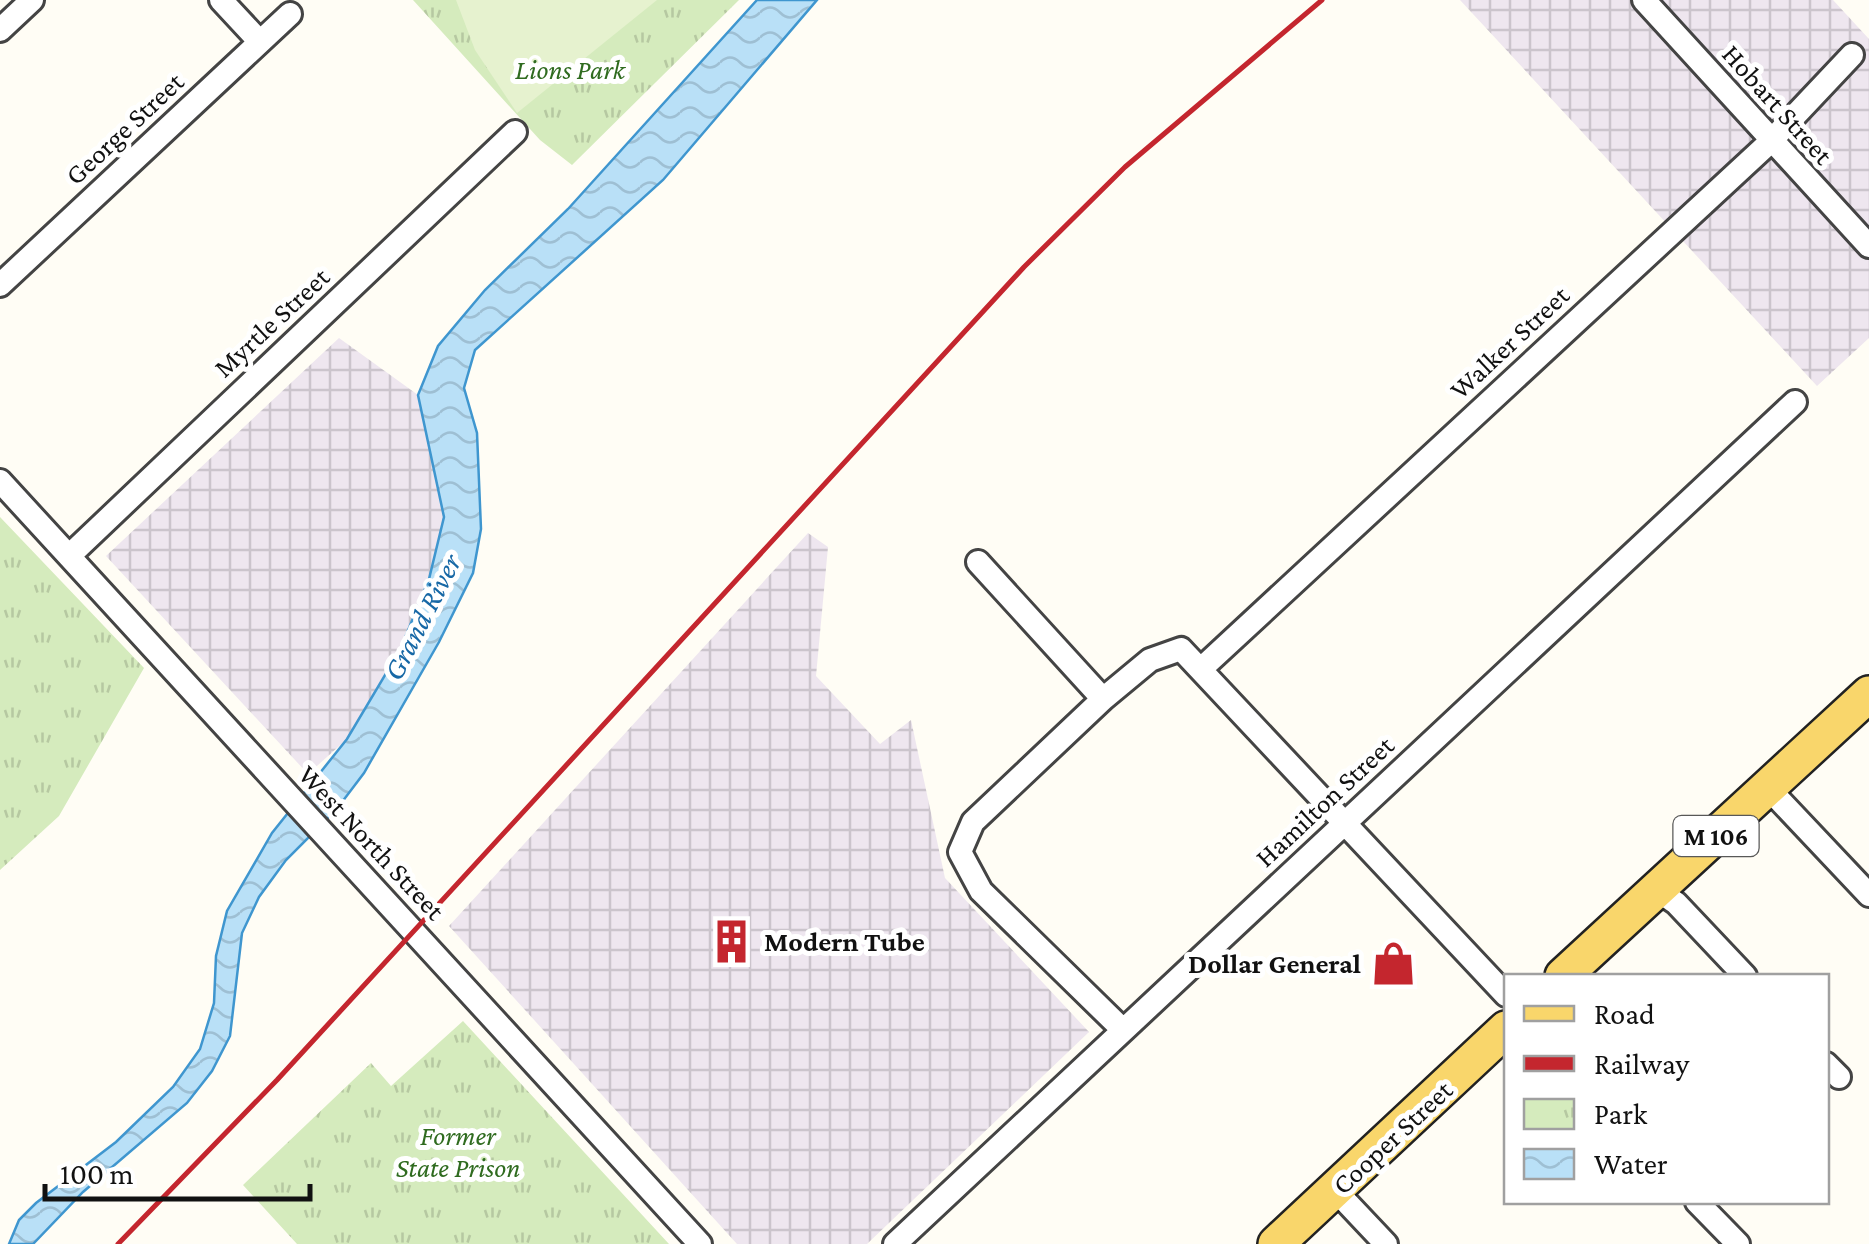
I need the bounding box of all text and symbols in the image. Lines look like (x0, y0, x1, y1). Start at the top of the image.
street label: Hobart Street (1716, 38, 1840, 171)
park label: Lions Park (515, 54, 627, 85)
street label: George Street (59, 65, 190, 191)
street label: Myrtle Street (207, 261, 336, 383)
street label: Walker Street (1444, 279, 1576, 405)
water label: Grand River (376, 547, 468, 685)
street label: Hamilton Street (1249, 729, 1400, 873)
street label: West North Street (292, 759, 452, 926)
road number: M 106 (1674, 816, 1758, 856)
building icon: Modern Tube (707, 917, 755, 965)
place label: Modern Tube (764, 926, 925, 957)
shop icon: Dollar General (1370, 939, 1418, 987)
place label: Dollar General (1188, 948, 1361, 979)
legend (1504, 974, 1829, 1204)
text: Road (1594, 997, 1655, 1030)
text: Railway (1594, 1047, 1690, 1081)
street label: Cooper Street (1326, 1074, 1459, 1201)
text: Park (1594, 1097, 1648, 1130)
park label: Former State Prison (396, 1120, 520, 1183)
scale bar (45, 1139, 310, 1201)
text: Water (1594, 1147, 1668, 1180)
text: 100 m (60, 1157, 134, 1190)

